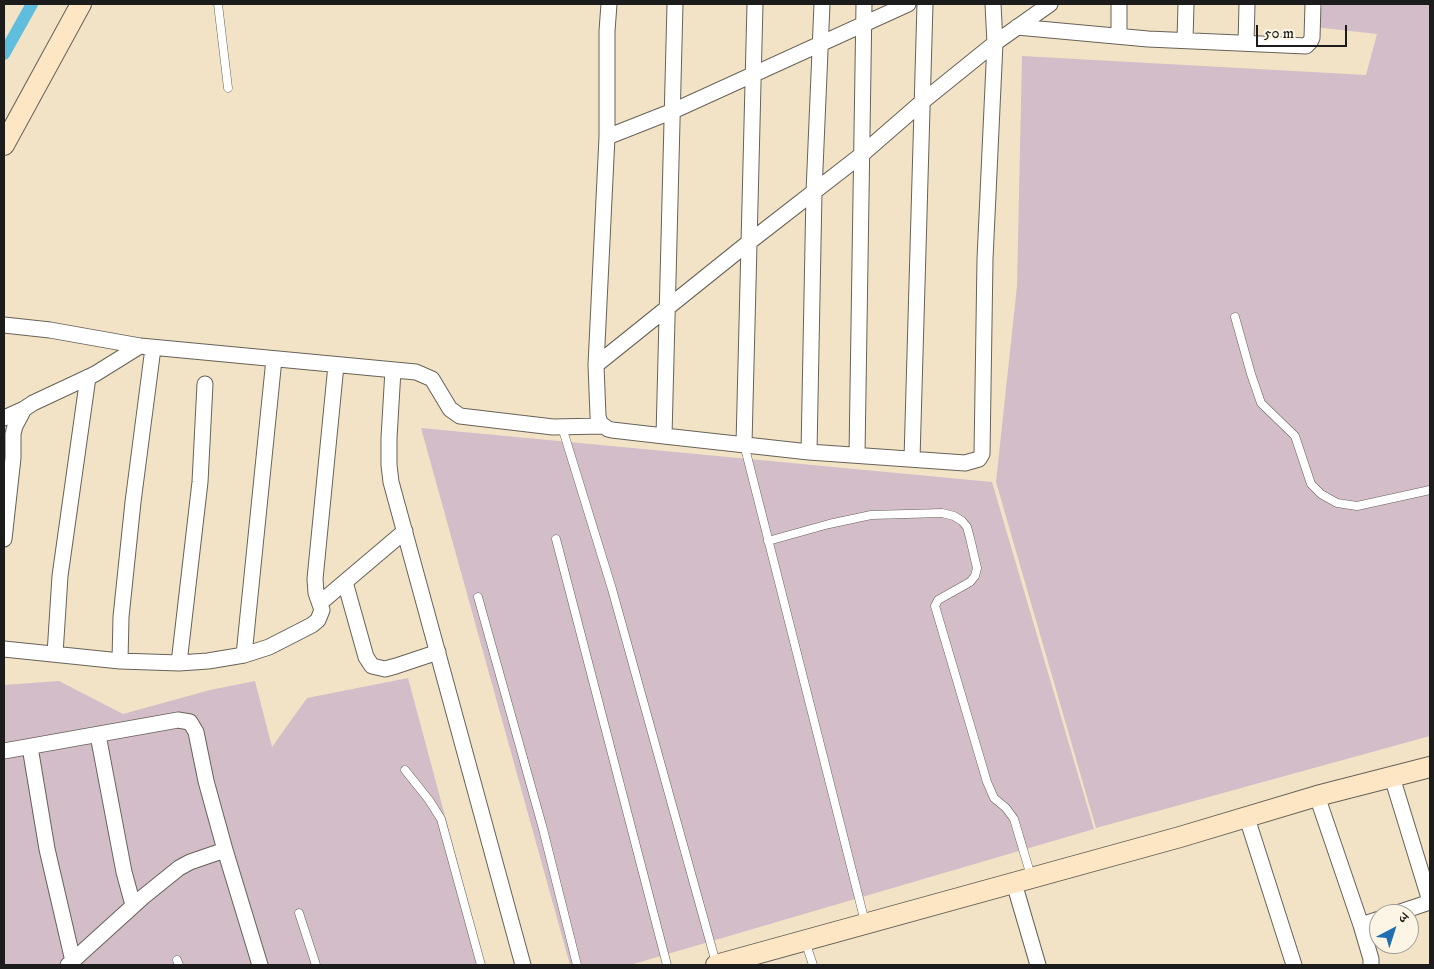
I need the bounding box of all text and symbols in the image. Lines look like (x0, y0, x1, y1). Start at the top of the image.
scale bar (1259, 15, 1350, 47)
text: 50 m (1264, 24, 1294, 43)
north arrow (1369, 904, 1419, 954)
text: उ (1394, 909, 1412, 927)

